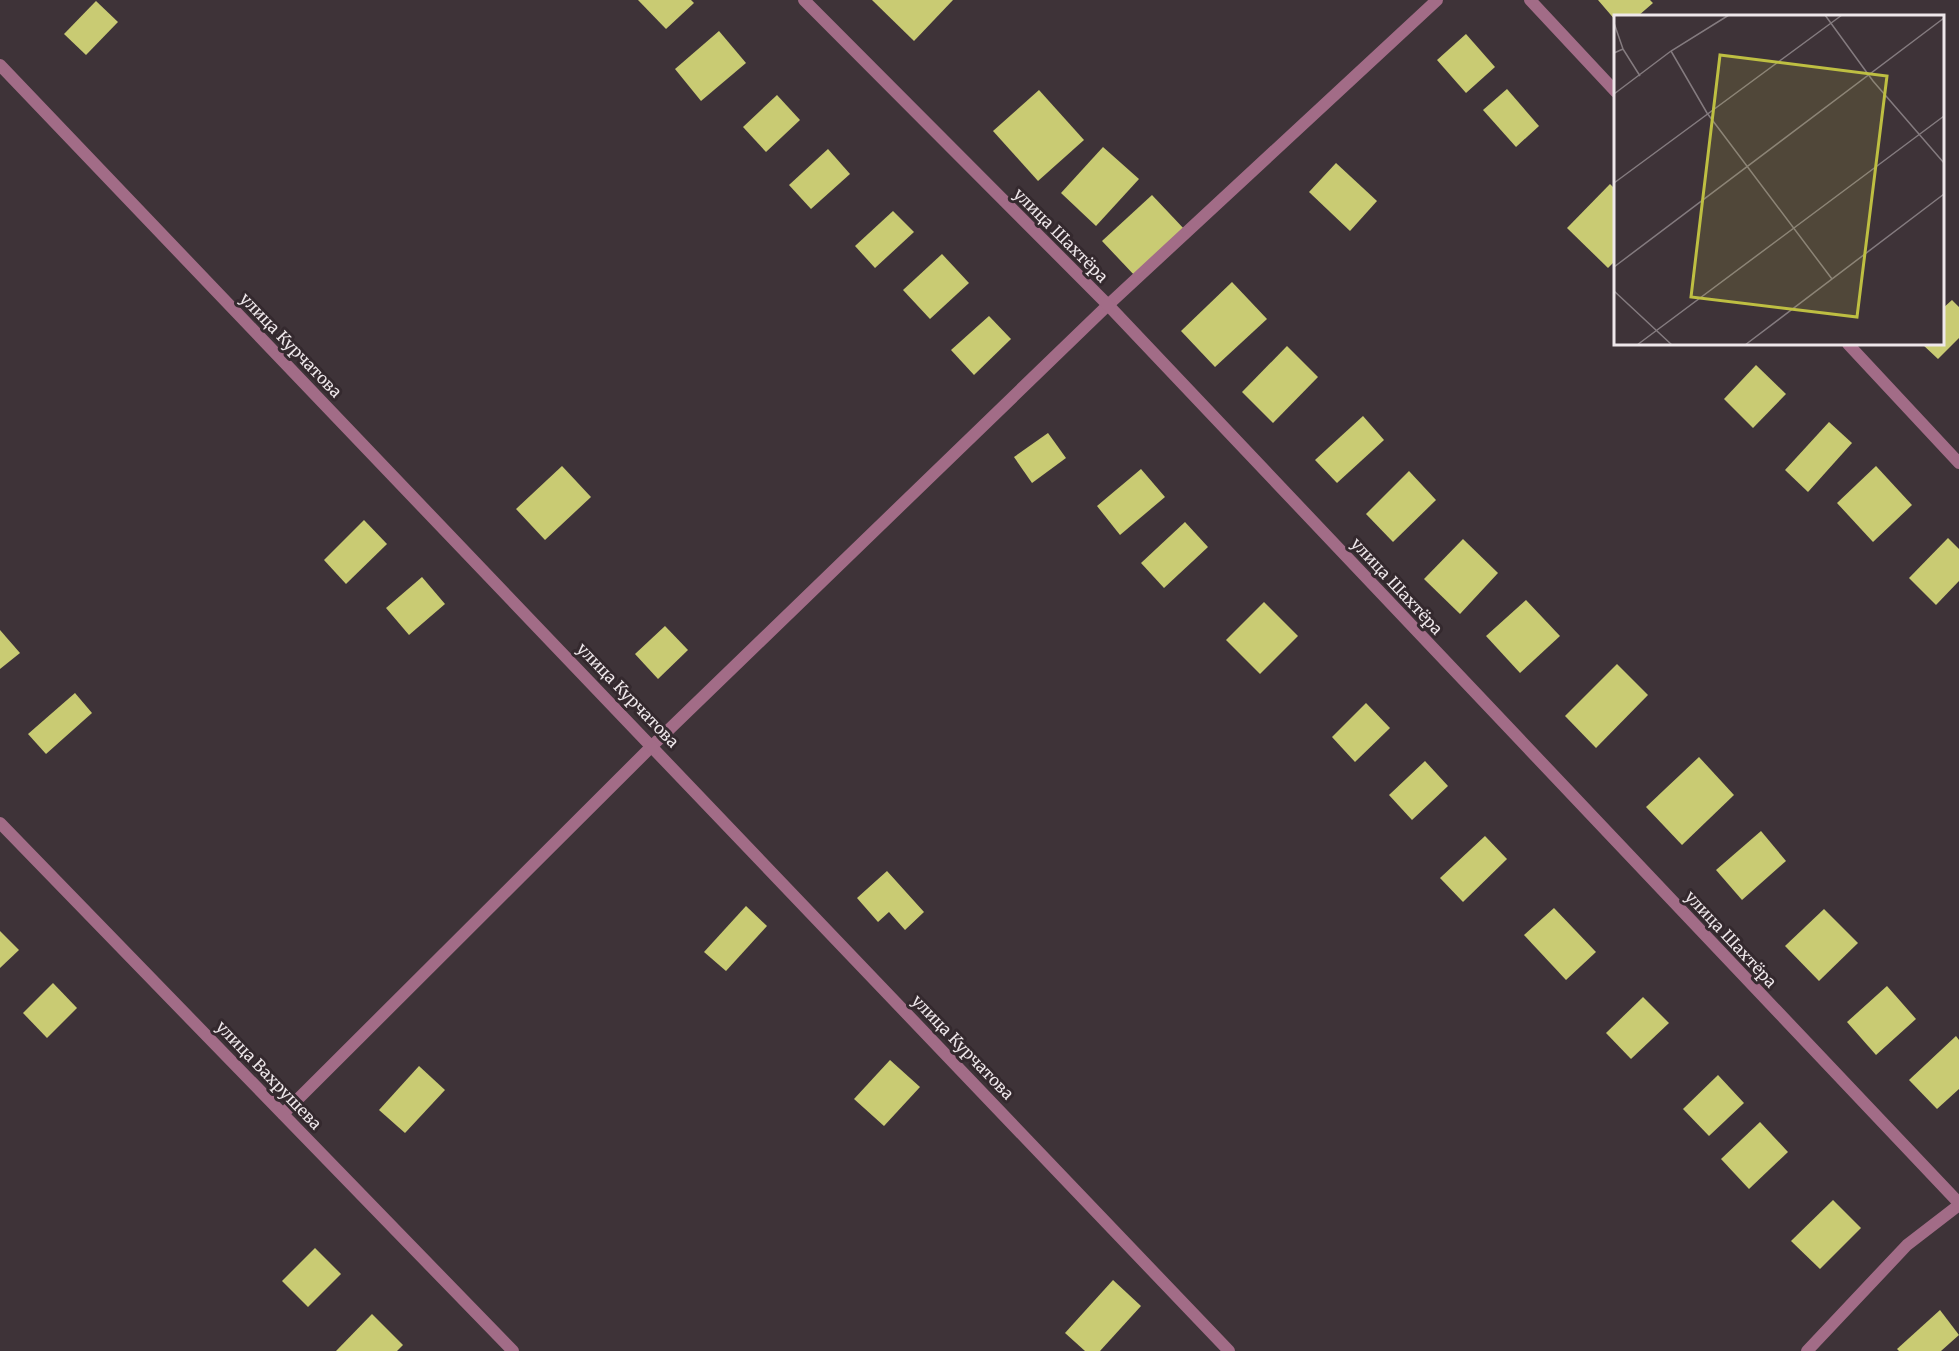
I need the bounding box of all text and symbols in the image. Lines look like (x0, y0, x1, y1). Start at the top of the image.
inset map (1614, 15, 1944, 345)
street label: улица Шахтёра (1010, 184, 1113, 287)
street label: улица Курчатова (236, 288, 346, 402)
street label: улица Шахтёра (1347, 533, 1447, 639)
street label: улица Курчатова (573, 638, 683, 752)
street label: улица Шахтёра (1681, 886, 1781, 992)
street label: улица Курчатова (908, 990, 1018, 1104)
street label: улица Вахрушева (212, 1017, 326, 1134)

